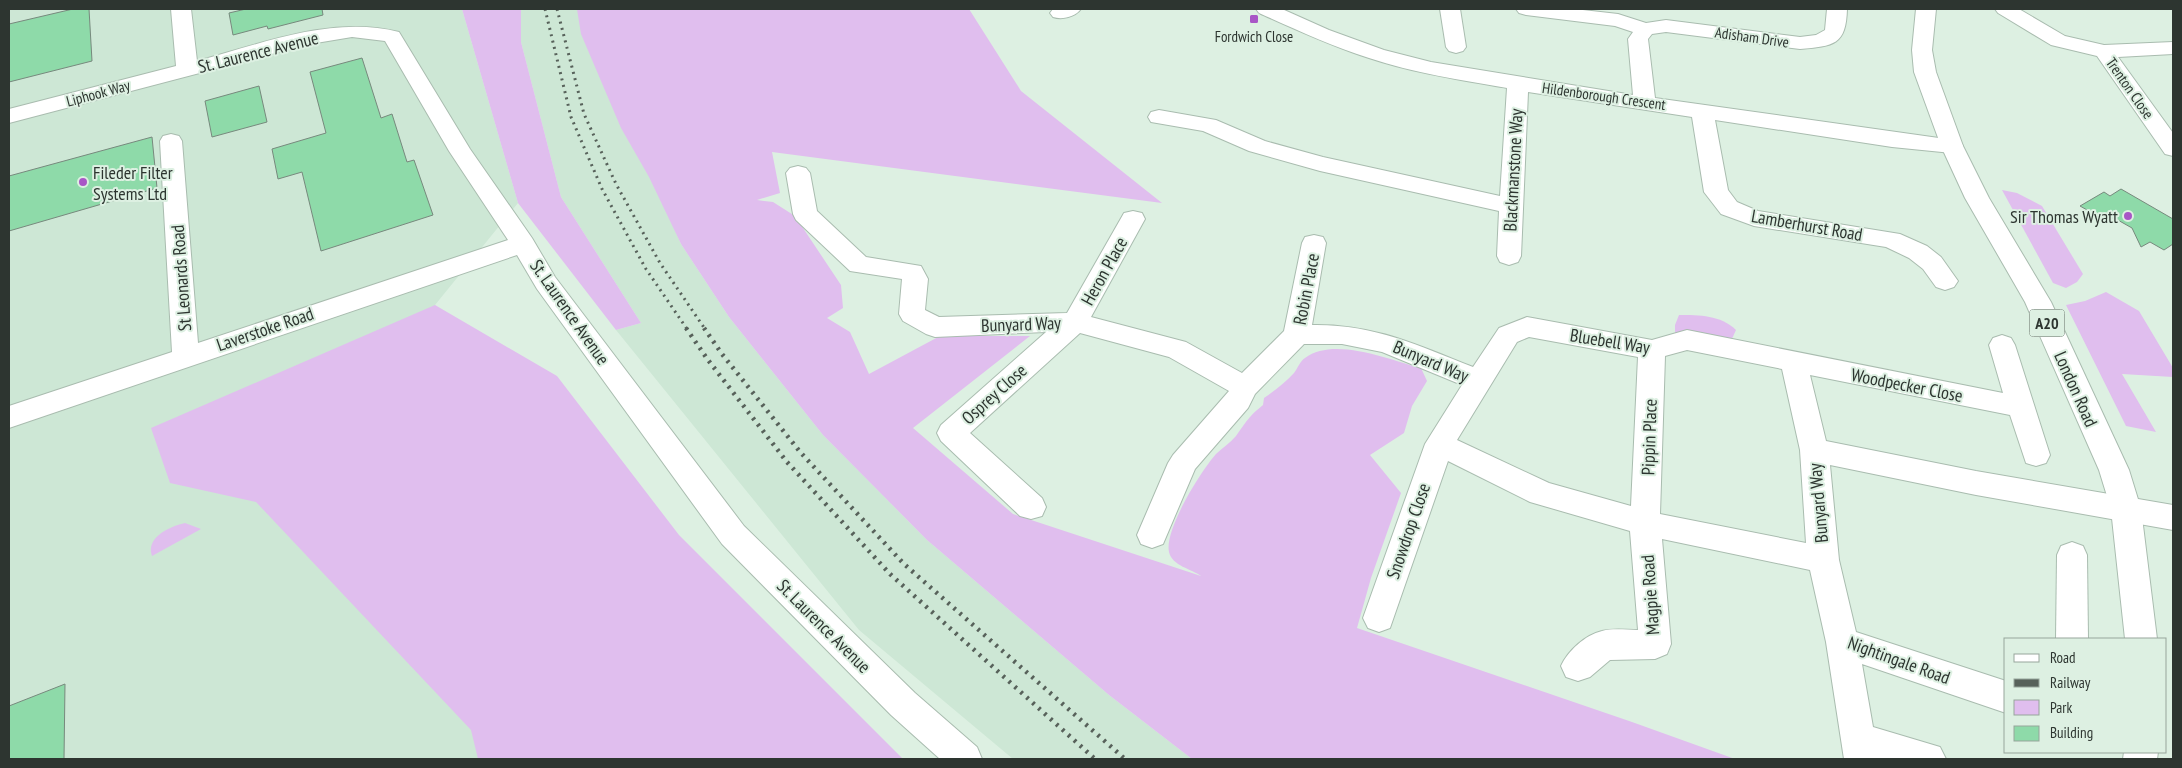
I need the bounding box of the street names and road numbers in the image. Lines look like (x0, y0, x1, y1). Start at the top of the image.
street label: Adisham Drive (1714, 22, 1790, 52)
street label: St. Laurence Avenue (195, 26, 321, 78)
street label: Trenton Close (2102, 54, 2158, 122)
street label: Liphook Way (64, 75, 132, 111)
street label: Hildenborough Crescent (1541, 78, 1667, 114)
street label: Blackmanstone Way (1498, 108, 1528, 232)
street label: Lamberhurst Road (1750, 204, 1864, 246)
street label: St Leonards Road (166, 224, 196, 332)
street label: Heron Place (1076, 233, 1132, 309)
street label: Robin Place (1288, 251, 1324, 327)
street label: St. Laurence Avenue (525, 255, 615, 369)
street label: Laverstoke Road (213, 302, 317, 356)
road number: A20 (2030, 309, 2064, 336)
street label: Bunyard Way (981, 311, 1062, 337)
street label: Bluebell Way (1568, 323, 1652, 359)
street label: Bunyard Way (1390, 335, 1472, 387)
street label: London Road (2049, 348, 2103, 430)
street label: Osprey Close (957, 359, 1031, 429)
street label: Woodpecker Close (1849, 363, 1965, 407)
street label: Pippin Place (1636, 398, 1662, 476)
street label: Bunyard Way (1803, 462, 1833, 544)
street label: Snowdrop Close (1381, 480, 1435, 582)
street label: Magpie Road (1636, 554, 1664, 636)
street label: St. Laurence Avenue (772, 574, 876, 678)
street label: Nightingale Road (1845, 631, 1953, 689)

